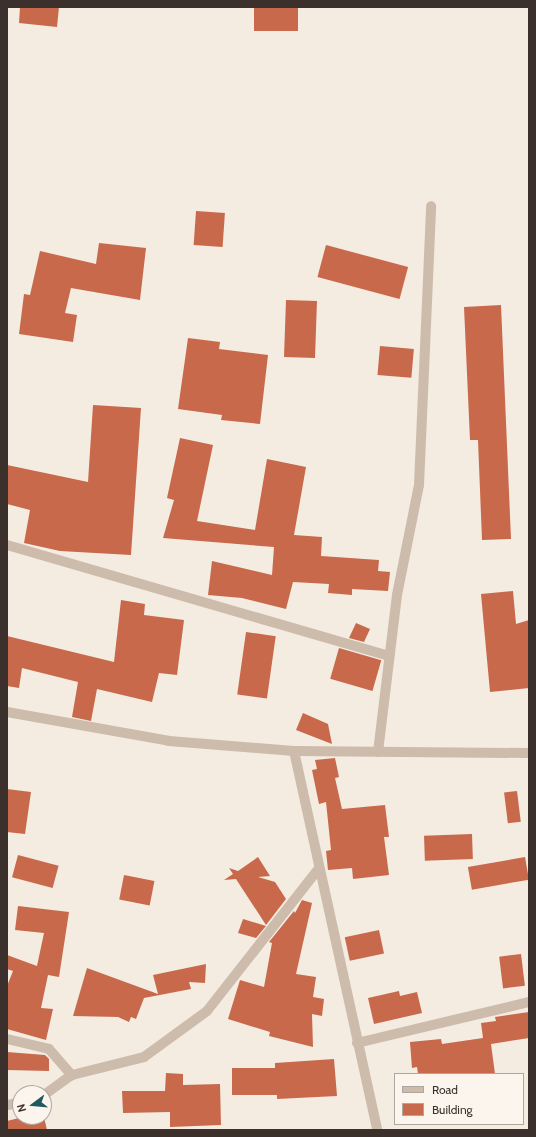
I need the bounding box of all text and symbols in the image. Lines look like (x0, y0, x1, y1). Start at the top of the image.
legend (394, 1073, 524, 1125)
text: Road (432, 1082, 458, 1097)
north arrow (12, 1085, 52, 1125)
text: N (14, 1102, 29, 1114)
text: Building (432, 1102, 473, 1117)

